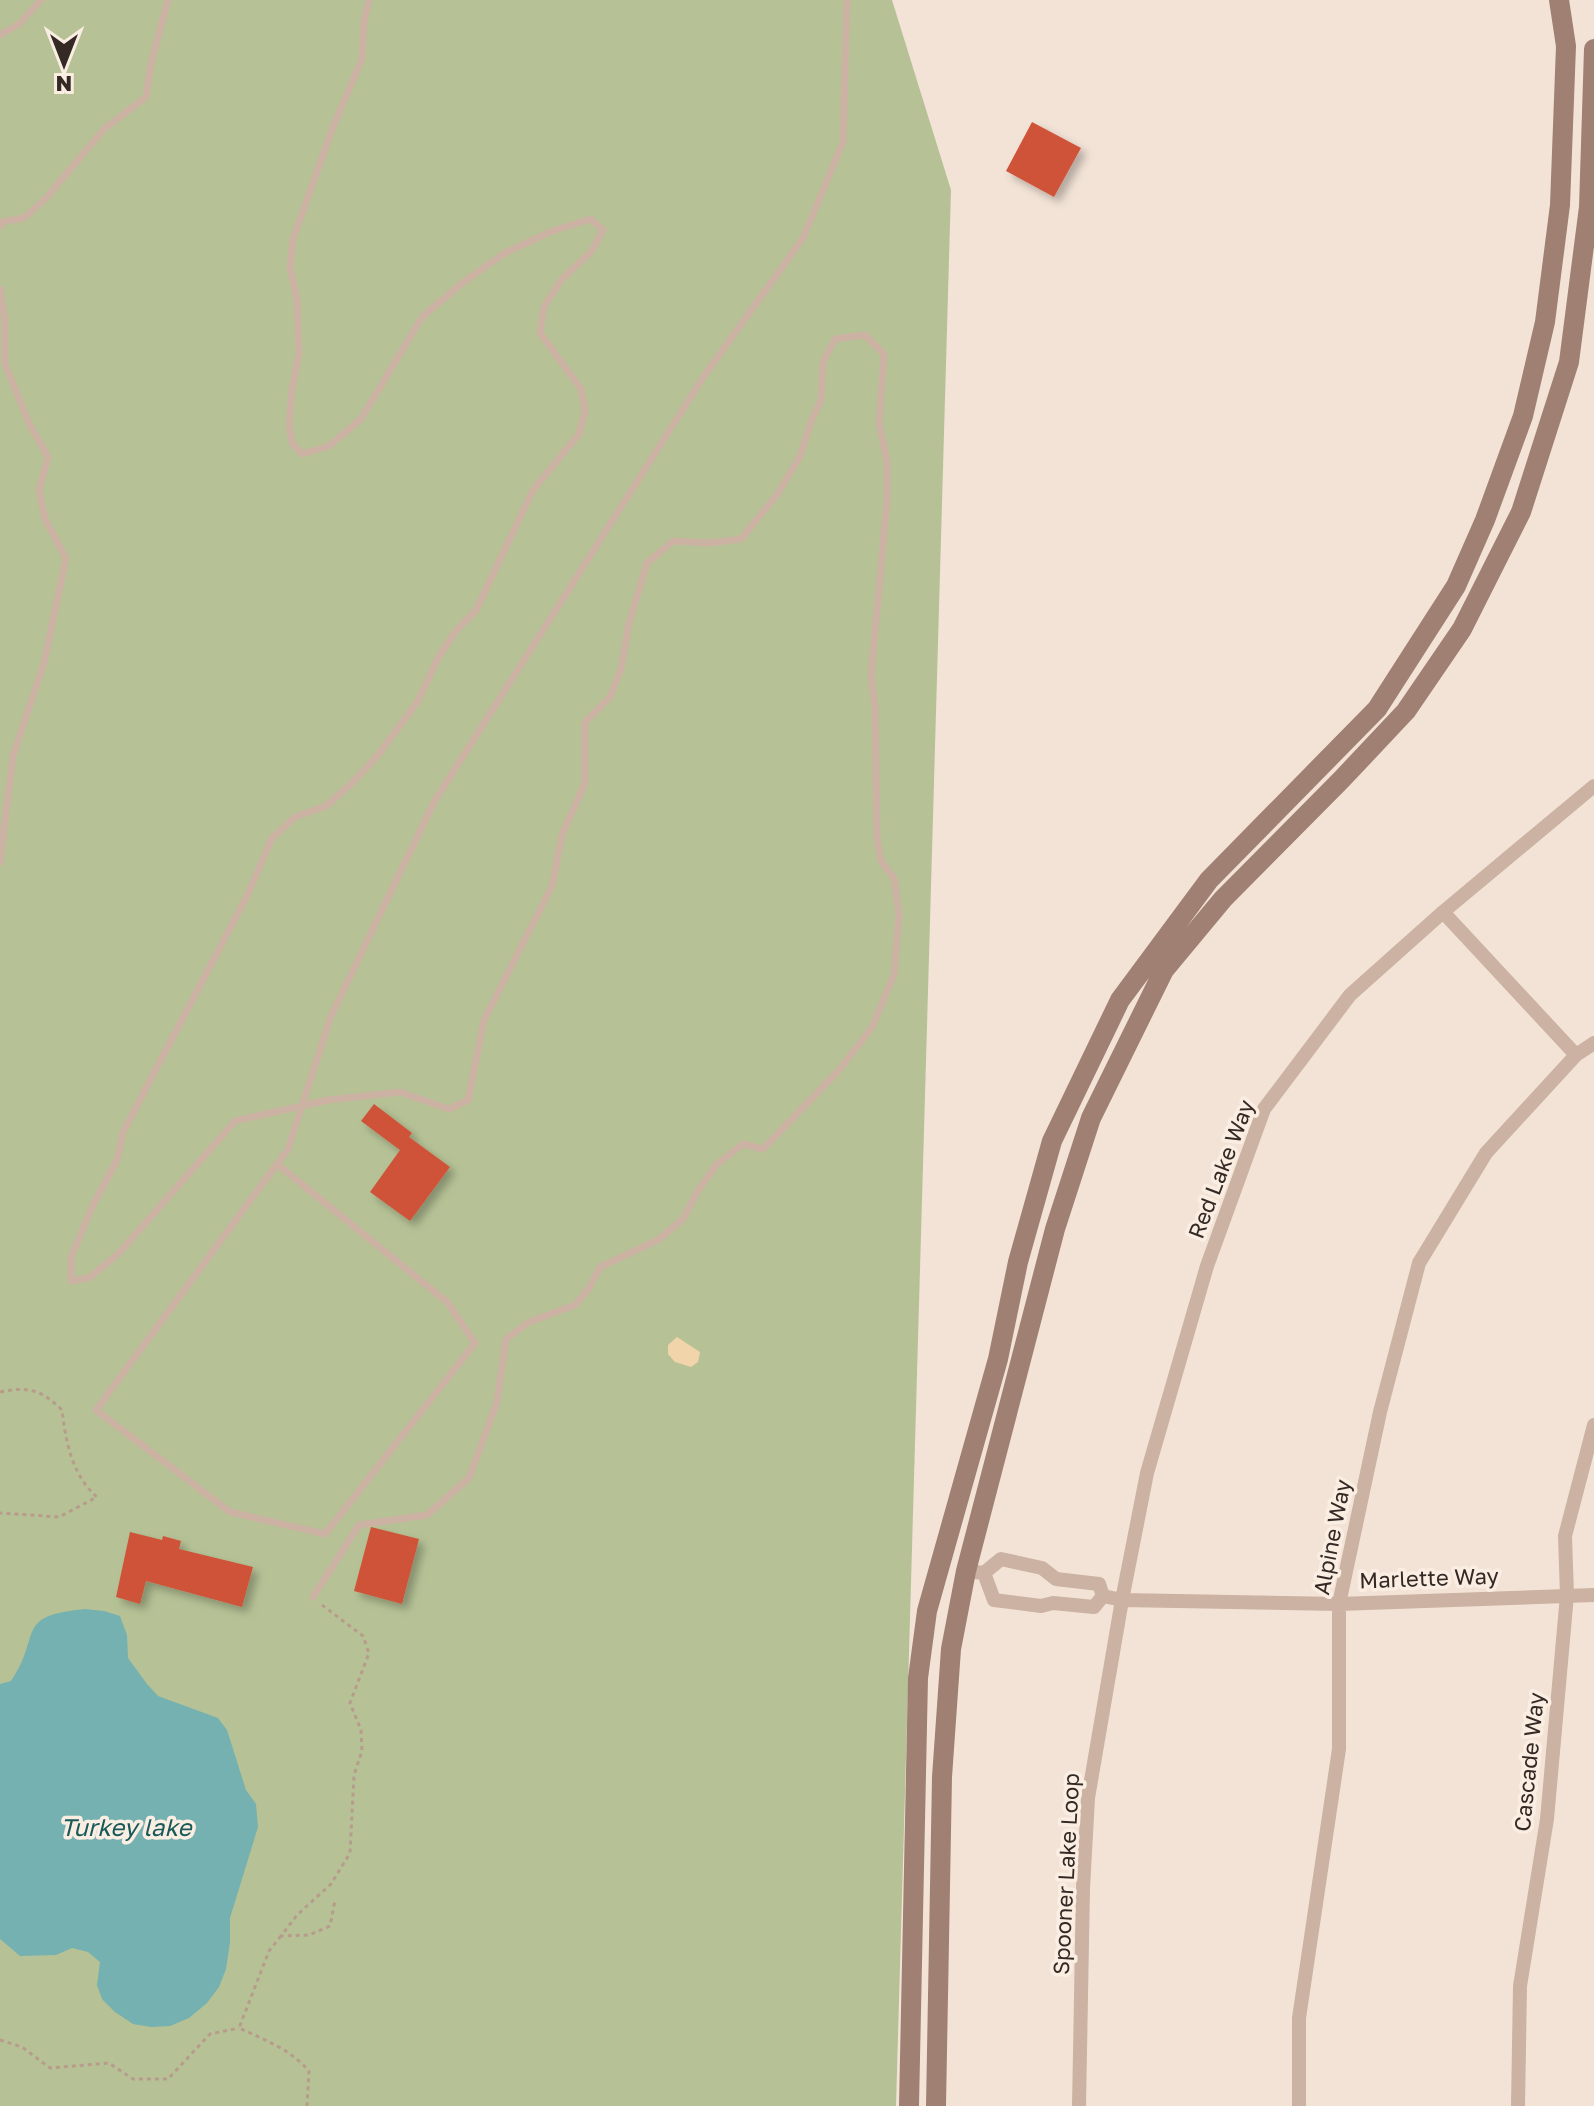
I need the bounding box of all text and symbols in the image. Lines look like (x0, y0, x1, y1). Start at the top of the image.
north arrow (24, 24, 104, 104)
text: N (56, 71, 72, 98)
street label: Red Lake Way (1182, 1096, 1259, 1242)
street label: Alpine Way (1307, 1477, 1356, 1597)
street label: Marlette Way (1359, 1562, 1499, 1593)
street label: Cascade Way (1508, 1691, 1549, 1833)
street label: Spooner Lake Loop (1047, 1772, 1084, 1976)
water label: Turkey lake (61, 1812, 193, 1842)

